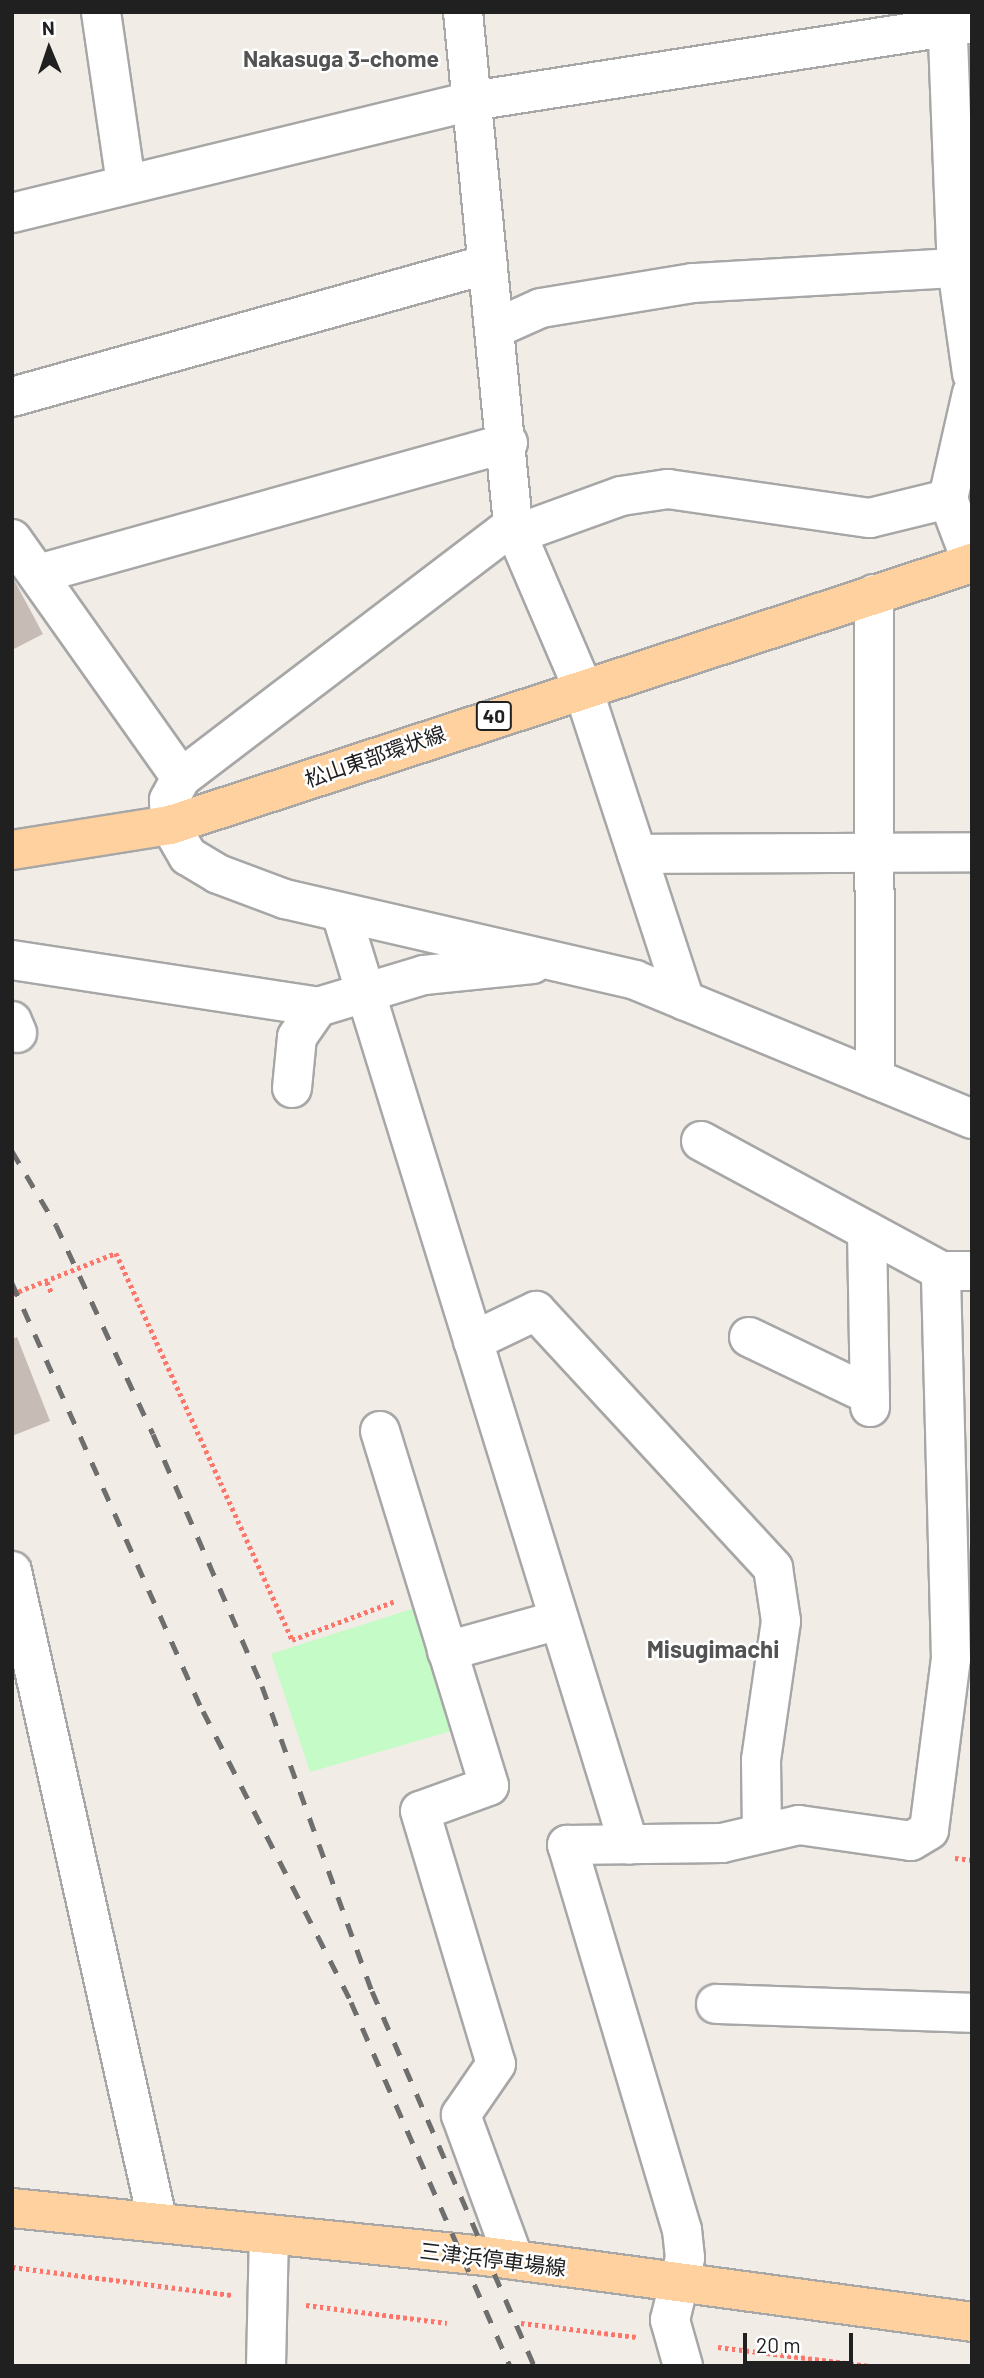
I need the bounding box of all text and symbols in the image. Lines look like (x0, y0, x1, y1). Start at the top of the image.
north arrow (14, 14, 84, 84)
text: N (42, 16, 55, 39)
district label: Nakasuga 3-chome (243, 44, 439, 72)
road number: 40 (475, 701, 513, 732)
street label: 松山東部環状線 (301, 720, 449, 792)
district label: Misugimachi (647, 1635, 779, 1663)
street label: 三津浜停車場線 (419, 2238, 567, 2280)
scale bar (746, 2318, 856, 2362)
text: 20 m (756, 2332, 801, 2357)

